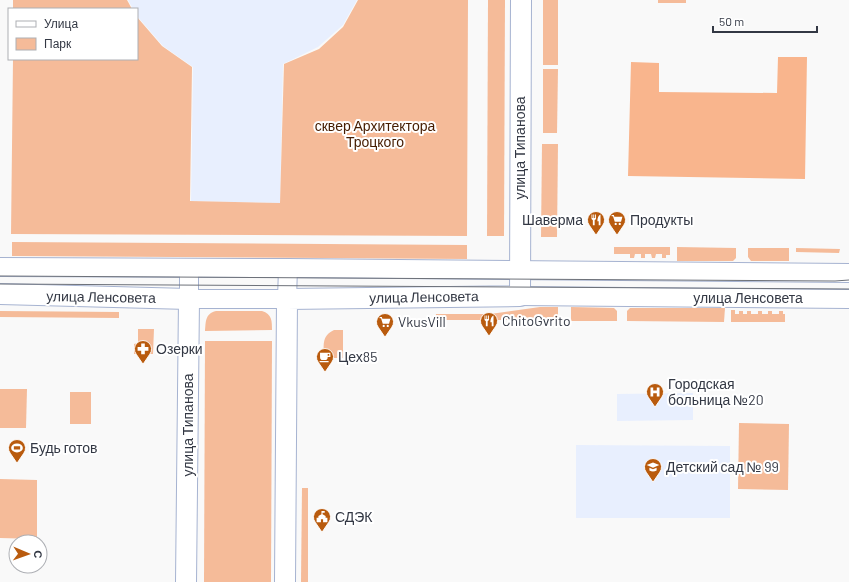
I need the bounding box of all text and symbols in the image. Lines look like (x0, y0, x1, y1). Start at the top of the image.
legend (8, 8, 138, 60)
scale bar (713, 8, 817, 34)
text: 50 m (719, 14, 744, 28)
text: Улица (44, 16, 78, 31)
text: Парк (44, 36, 72, 51)
street label: улица Типанова (511, 96, 528, 200)
park label: сквер Архитектора Троцкого (315, 117, 435, 150)
restaurant icon: Шаверма (586, 210, 606, 235)
supermarket icon: Продукты (607, 210, 627, 235)
place label: Шаверма (522, 211, 583, 228)
place label: Продукты (630, 211, 693, 228)
street label: улица Ленсовета (46, 287, 156, 306)
street label: улица Ленсовета (369, 287, 479, 306)
street label: улица Ленсовета (693, 289, 803, 306)
restaurant icon: ChitoGvrito (479, 311, 499, 336)
supermarket icon: VkusVill (375, 312, 395, 337)
place label: ChitoGvrito (502, 312, 571, 329)
place label: VkusVill (398, 313, 446, 330)
pharmacy icon: Озерки (133, 339, 153, 364)
place label: Озерки (156, 340, 203, 357)
cafe icon: Цех85 (315, 347, 335, 372)
place label: Цех85 (338, 348, 377, 365)
street label: улица Типанова (179, 373, 196, 477)
place label: Городская больница №20 (668, 375, 764, 408)
hospital icon: Городская больница №20 (645, 382, 665, 407)
sports icon: Будь готов (7, 438, 27, 463)
place label: Будь готов (30, 439, 97, 456)
school or university icon: Детский сад № 99 (643, 457, 663, 482)
place label: Детский сад № 99 (666, 458, 779, 475)
public building icon: СДЭК (312, 507, 332, 532)
place label: СДЭК (335, 508, 373, 525)
north arrow (8, 534, 48, 574)
text: С (32, 550, 45, 559)

